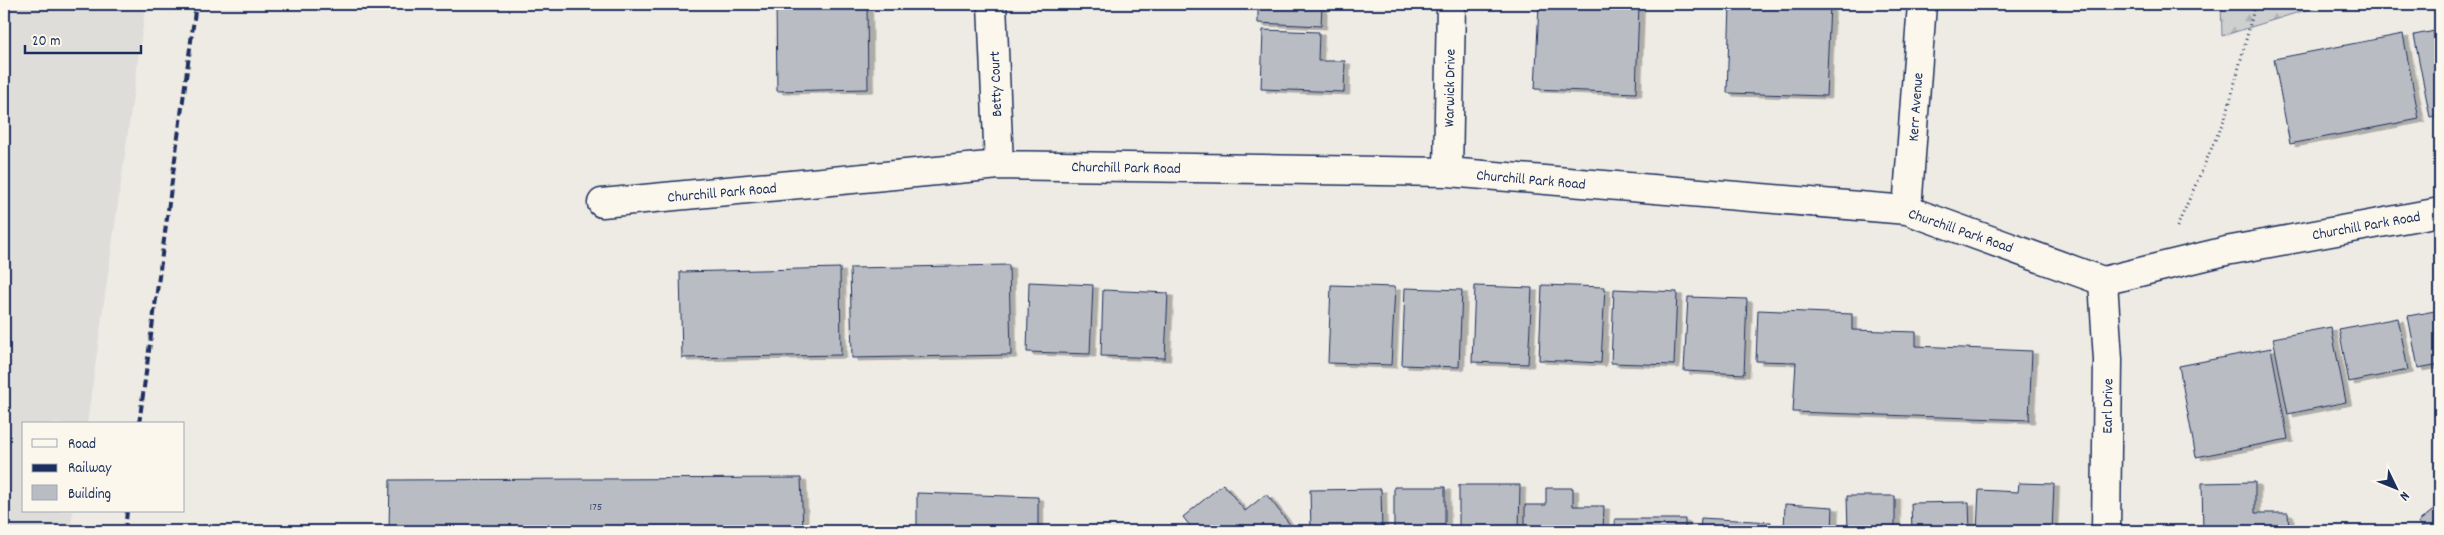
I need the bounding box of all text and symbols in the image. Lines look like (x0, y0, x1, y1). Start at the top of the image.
scale bar (25, 22, 141, 54)
text: 20 m (32, 31, 60, 53)
street label: Warwick Drive (1439, 48, 1463, 127)
street label: Betty Court (985, 50, 1009, 117)
street label: Kerr Avenue (1904, 71, 1930, 142)
street label: Churchill Park Road (1071, 157, 1181, 181)
street label: Churchill Park Road (1475, 165, 1586, 197)
street label: Churchill Park Road (667, 178, 778, 210)
street label: Churchill Park Road (1905, 204, 2016, 260)
street label: Churchill Park Road (2310, 207, 2422, 247)
street label: Earl Drive (2098, 378, 2120, 434)
legend (22, 422, 185, 512)
text: Road (68, 434, 96, 456)
text: Railway (68, 458, 112, 480)
north arrow (2372, 462, 2422, 512)
text: Building (68, 484, 111, 506)
text: N (2394, 486, 2414, 505)
house number: 175 (590, 499, 602, 516)

